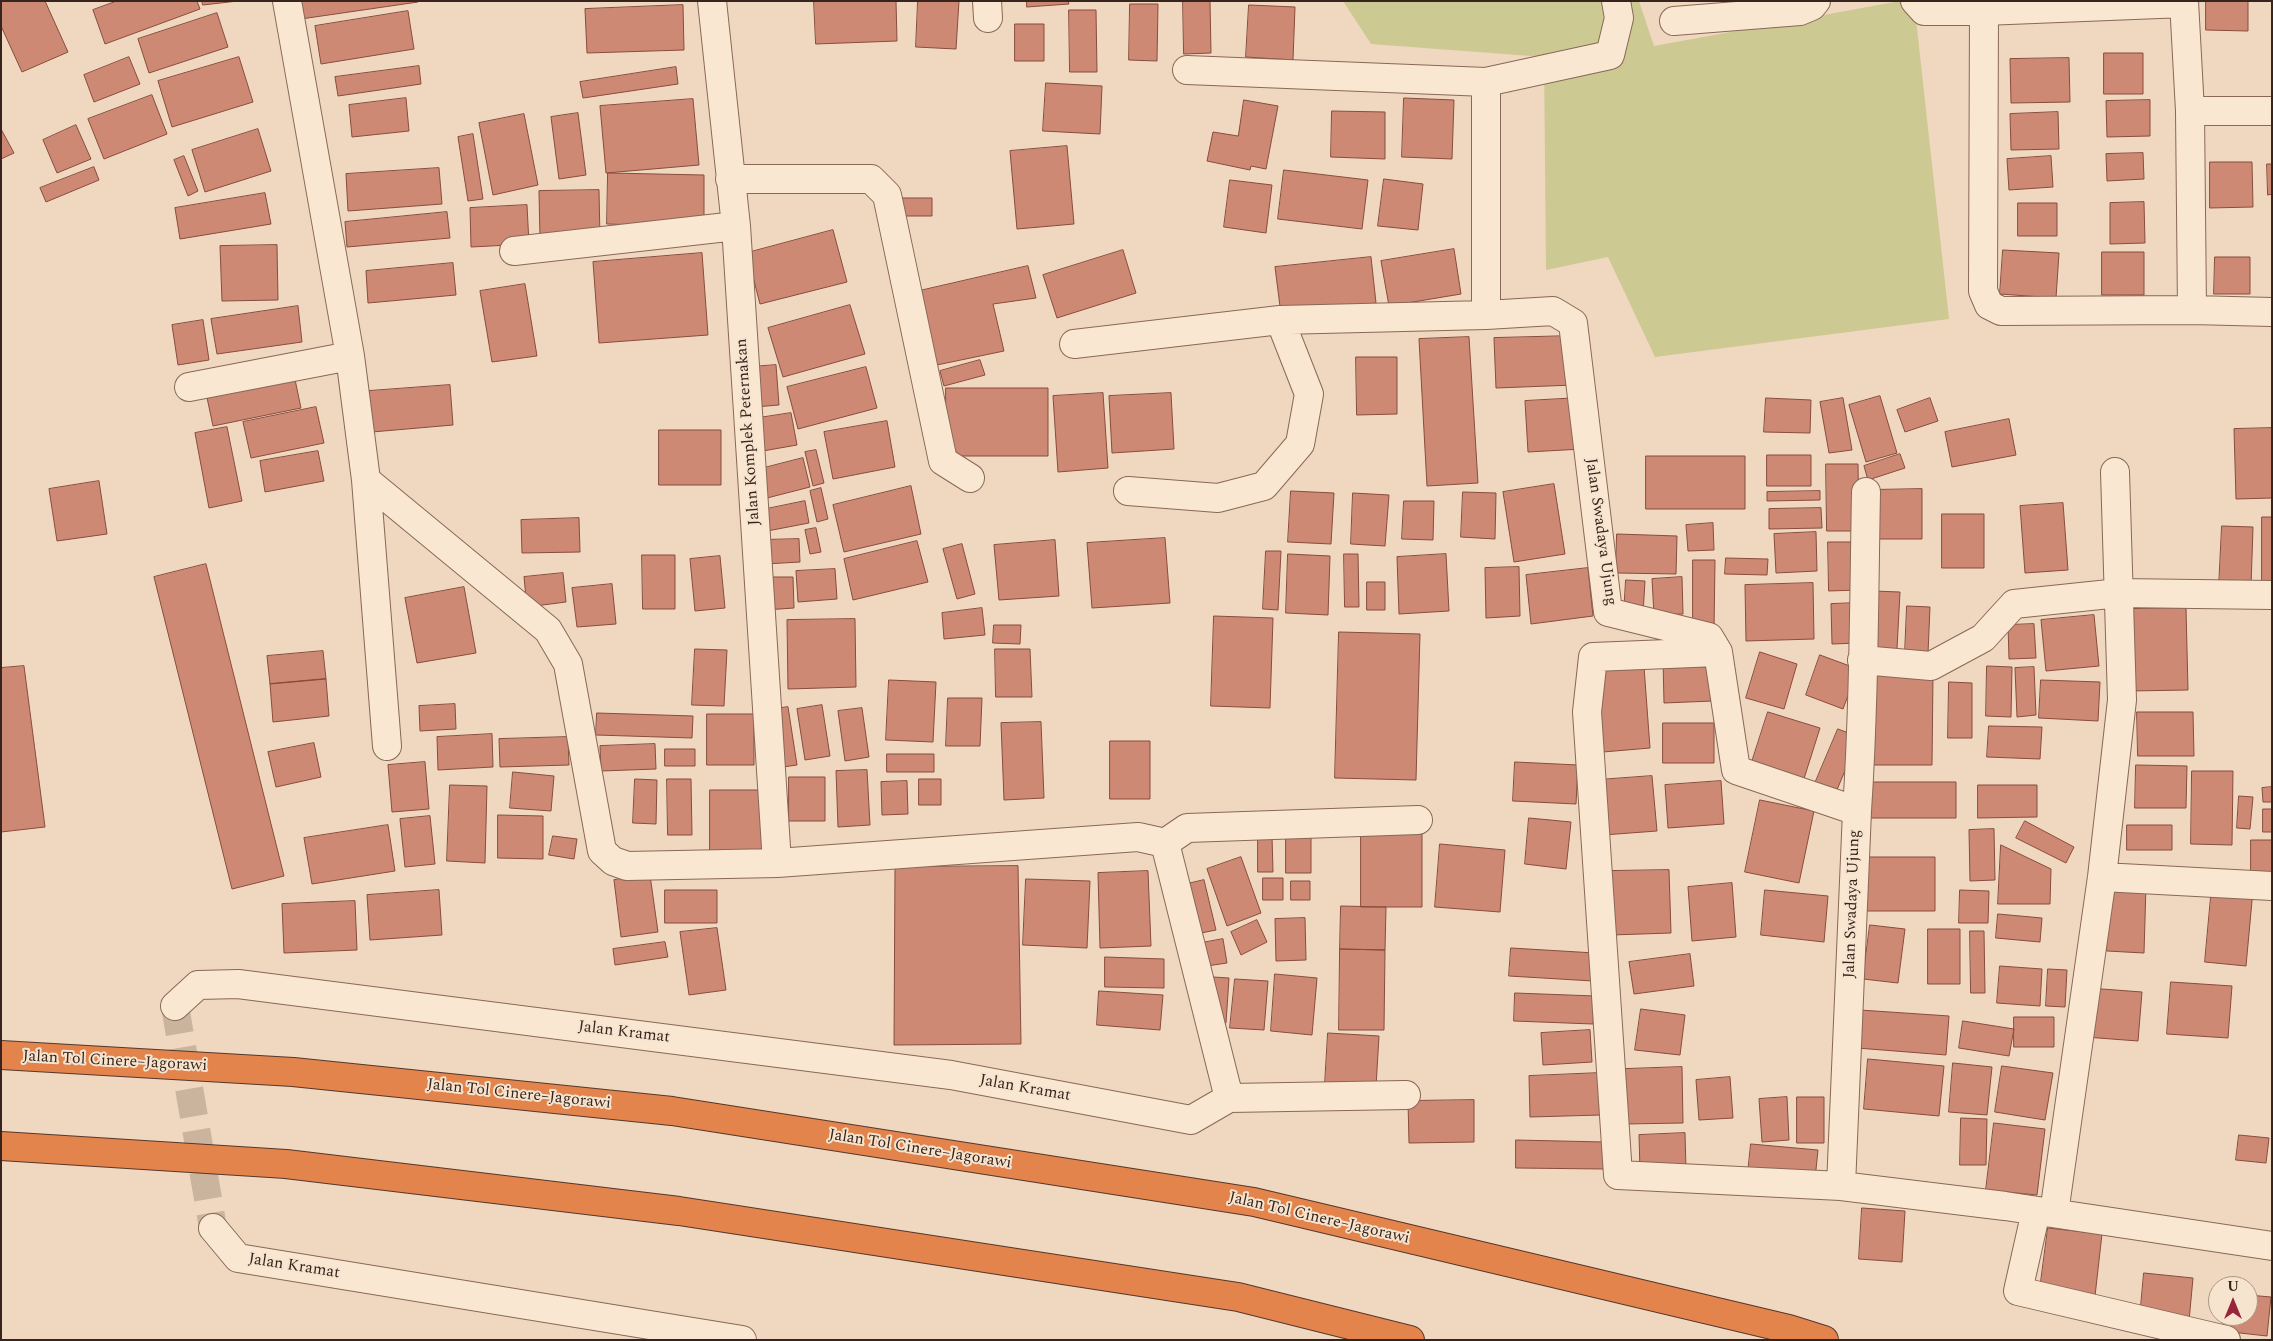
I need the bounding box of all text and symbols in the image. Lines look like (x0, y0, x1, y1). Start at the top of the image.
street label: Jalan Komplek Peternakan (733, 338, 765, 526)
street label: Jalan Swadaya Ujung (1580, 457, 1620, 607)
street label: Jalan Swadaya Ujung (1841, 829, 1865, 979)
street label: Jalan Kramat (577, 1018, 671, 1048)
street label: Jalan Tol Cinere–Jagorawi (22, 1048, 208, 1076)
street label: Jalan Kramat (978, 1072, 1072, 1106)
street label: Jalan Tol Cinere–Jagorawi (426, 1076, 612, 1114)
street label: Jalan Tol Cinere–Jagorawi (827, 1126, 1013, 1174)
street label: Jalan Tol Cinere–Jagorawi (1227, 1189, 1411, 1249)
street label: Jalan Kramat (247, 1250, 341, 1284)
north arrow (2208, 1276, 2258, 1326)
text: U (2227, 1276, 2239, 1297)

